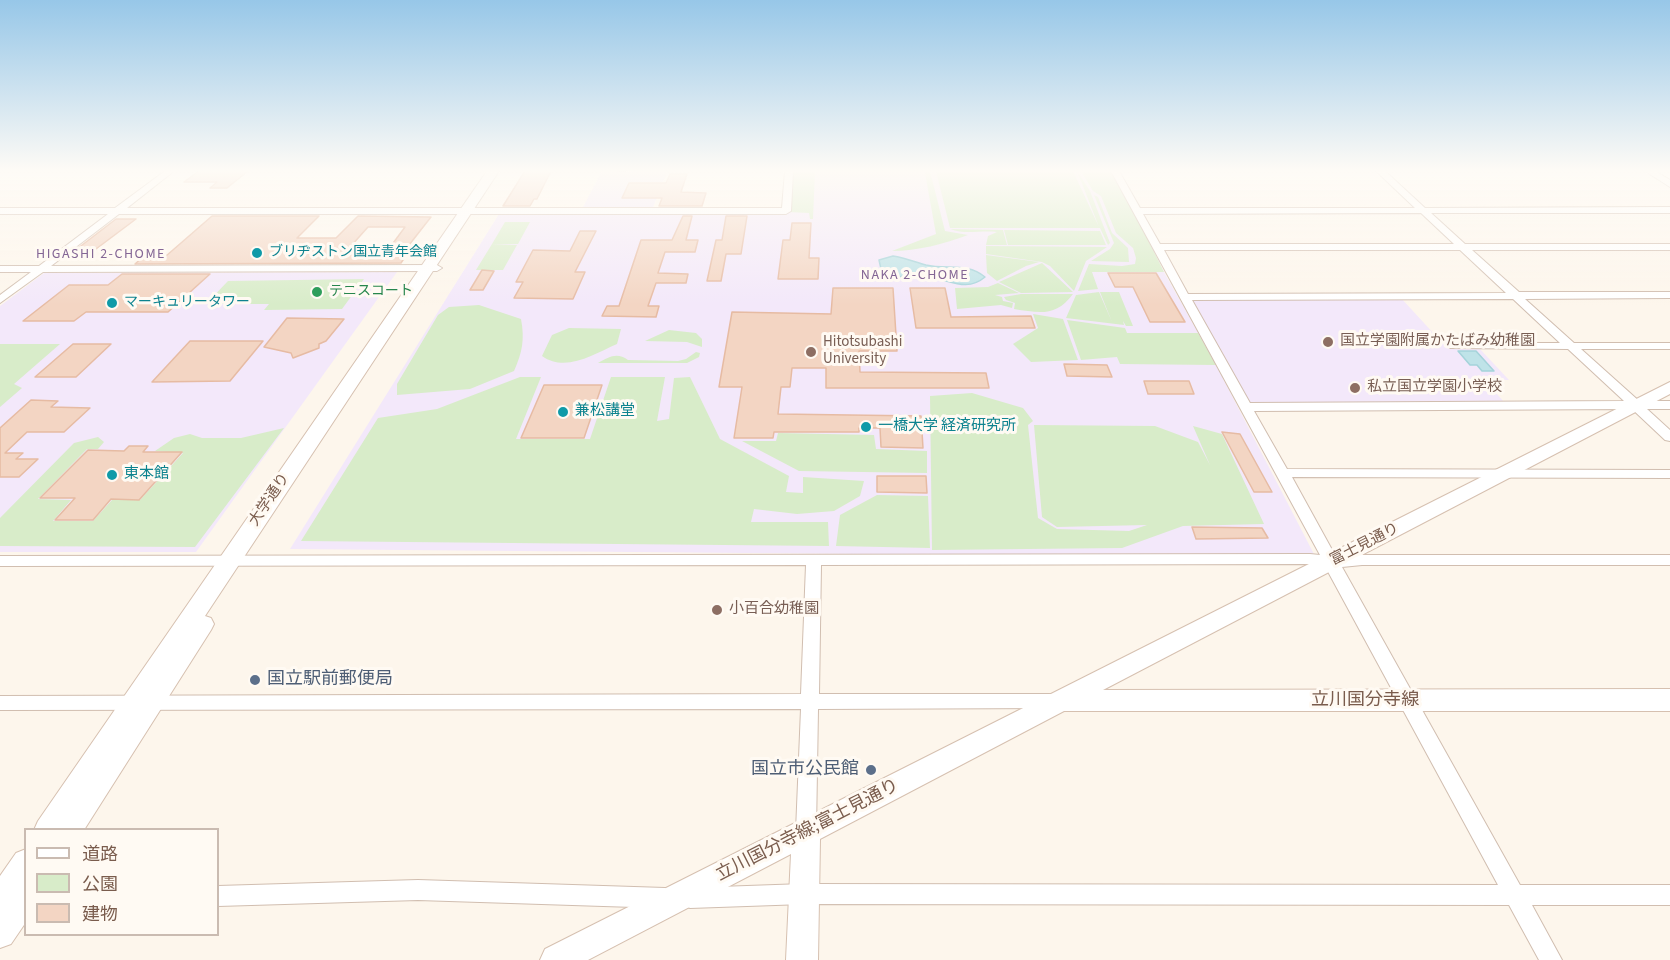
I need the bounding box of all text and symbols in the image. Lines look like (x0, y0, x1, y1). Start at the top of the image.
place label: ブリヂストン国立青年会館 (269, 245, 437, 261)
marker: ブリヂストン国立青年会館 (250, 246, 264, 260)
district label: HIGASHI 2-CHOME (36, 247, 166, 263)
district label: NAKA 2-CHOME (861, 268, 969, 284)
place label: テニスコート (329, 284, 413, 300)
marker: テニスコート (310, 285, 324, 299)
place label: マーキュリータワー (124, 295, 250, 311)
marker: マーキュリータワー (105, 296, 119, 310)
place label: 国立学園附属かたばみ幼稚園 (1340, 333, 1535, 351)
place label: Hitotsubashi University (823, 334, 902, 369)
marker: 国立学園附属かたばみ幼稚園 (1321, 335, 1335, 349)
marker: Hitotsubashi University (804, 345, 818, 359)
place label: 私立国立学園小学校 (1367, 379, 1502, 397)
marker: 私立国立学園小学校 (1348, 381, 1362, 395)
place label: 兼松講堂 (575, 403, 635, 421)
marker: 兼松講堂 (556, 405, 570, 419)
place label: 一橋大学 経済研究所 (878, 418, 1016, 436)
marker: 一橋大学 経済研究所 (859, 420, 873, 434)
place label: 東本館 (124, 466, 169, 484)
marker: 東本館 (105, 468, 119, 482)
street label: 大学通り (246, 470, 294, 530)
street label: 富士見通り (1328, 520, 1402, 570)
place label: 小百合幼稚園 (729, 601, 819, 619)
marker: 小百合幼稚園 (710, 603, 724, 617)
place label: 国立駅前郵便局 (267, 669, 393, 691)
marker: 国立駅前郵便局 (248, 673, 262, 687)
street label: 立川国分寺線 (1311, 690, 1419, 712)
place label: 国立市公民館 (751, 759, 859, 781)
marker: 国立市公民館 (864, 763, 878, 777)
street label: 立川国分寺線;富士見通り (713, 775, 903, 887)
legend (24, 828, 219, 936)
text: 道路 (82, 842, 118, 867)
text: 公園 (82, 872, 118, 897)
text: 建物 (82, 902, 118, 927)

